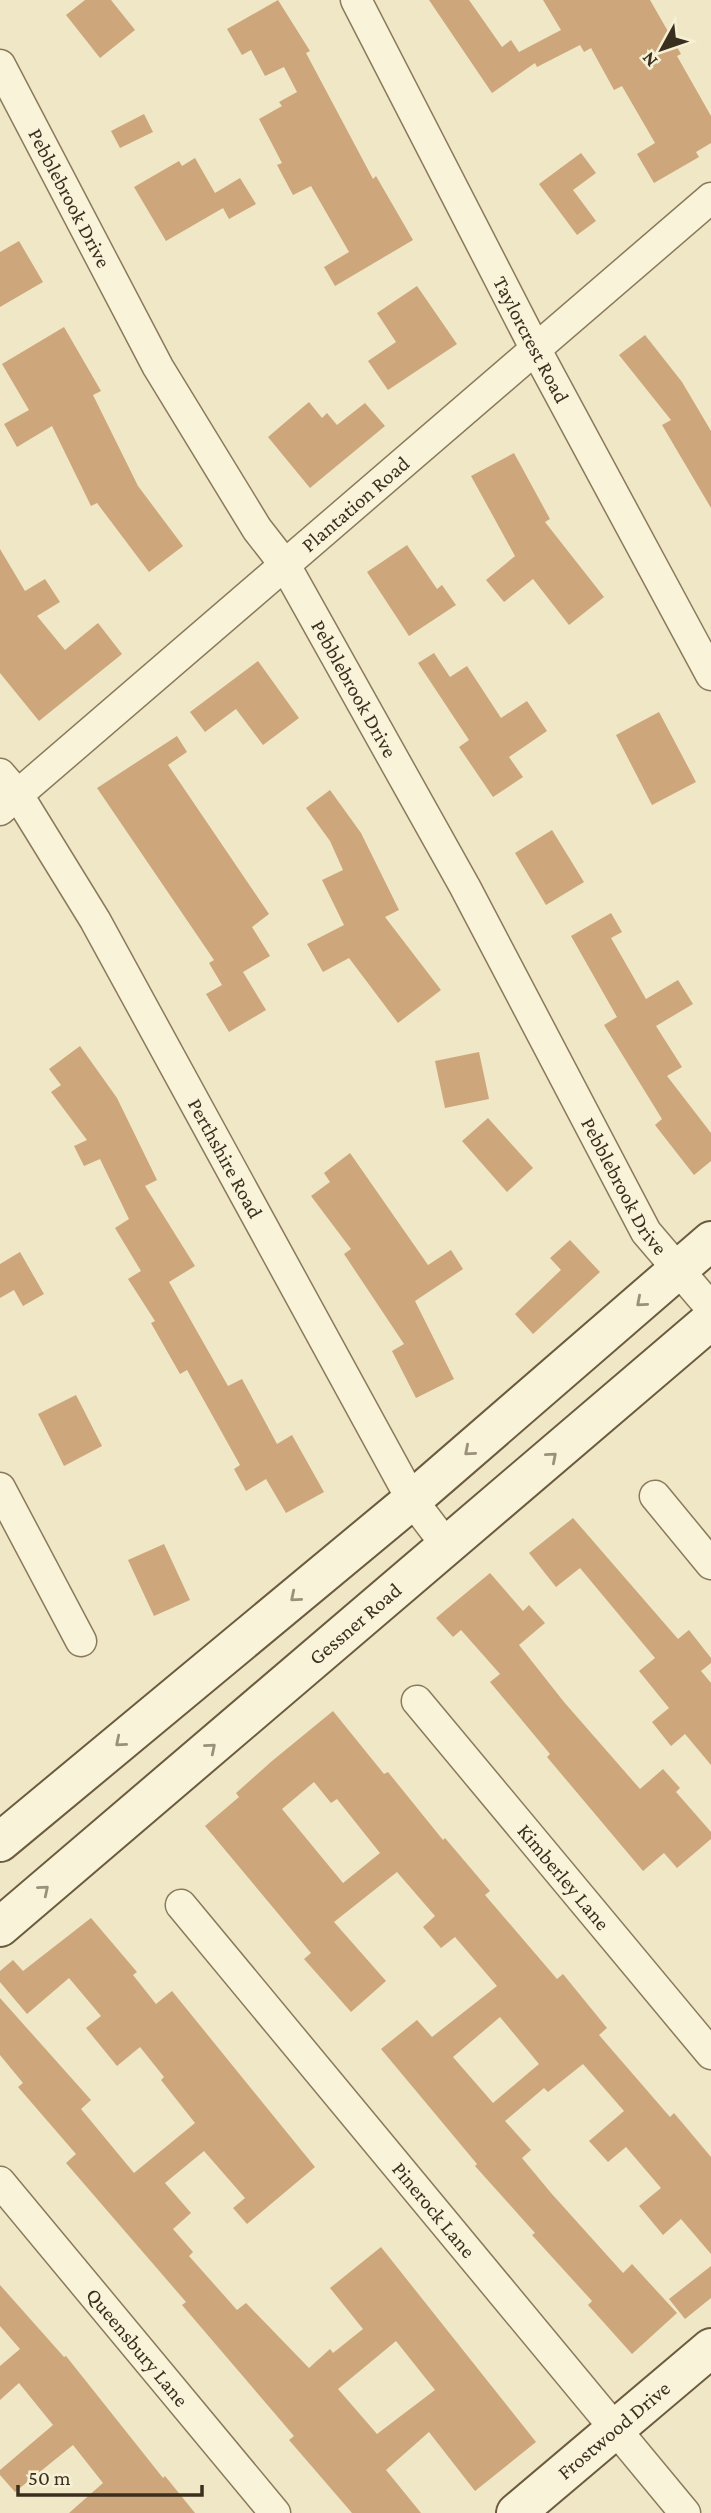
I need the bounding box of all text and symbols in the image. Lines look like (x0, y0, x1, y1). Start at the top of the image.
north arrow (627, 14, 697, 84)
text: N (637, 48, 662, 71)
street label: Pebblebrook Drive (23, 124, 116, 272)
street label: Taylorcrest Road (488, 272, 574, 407)
street label: Plantation Road (297, 451, 414, 557)
street label: Pebblebrook Drive (306, 616, 402, 762)
street label: Perthshire Road (183, 1094, 268, 1222)
street label: Pebblebrook Drive (576, 1113, 672, 1260)
one-way arrow (636, 1294, 649, 1306)
one-way arrow (464, 1443, 477, 1455)
one-way arrow (543, 1453, 556, 1465)
street label: Gessner Road (304, 1578, 406, 1670)
one-way arrow (290, 1589, 303, 1601)
one-way arrow (115, 1734, 127, 1747)
one-way arrow (203, 1744, 216, 1756)
street label: Kimberley Lane (512, 1819, 615, 1935)
one-way arrow (36, 1886, 49, 1898)
street label: Pinerock Lane (387, 2157, 480, 2263)
street label: Queensbury Lane (81, 2283, 194, 2412)
street label: Frostwood Drive (553, 2376, 675, 2485)
scale bar (18, 2454, 201, 2498)
text: 50 m (28, 2466, 71, 2490)

